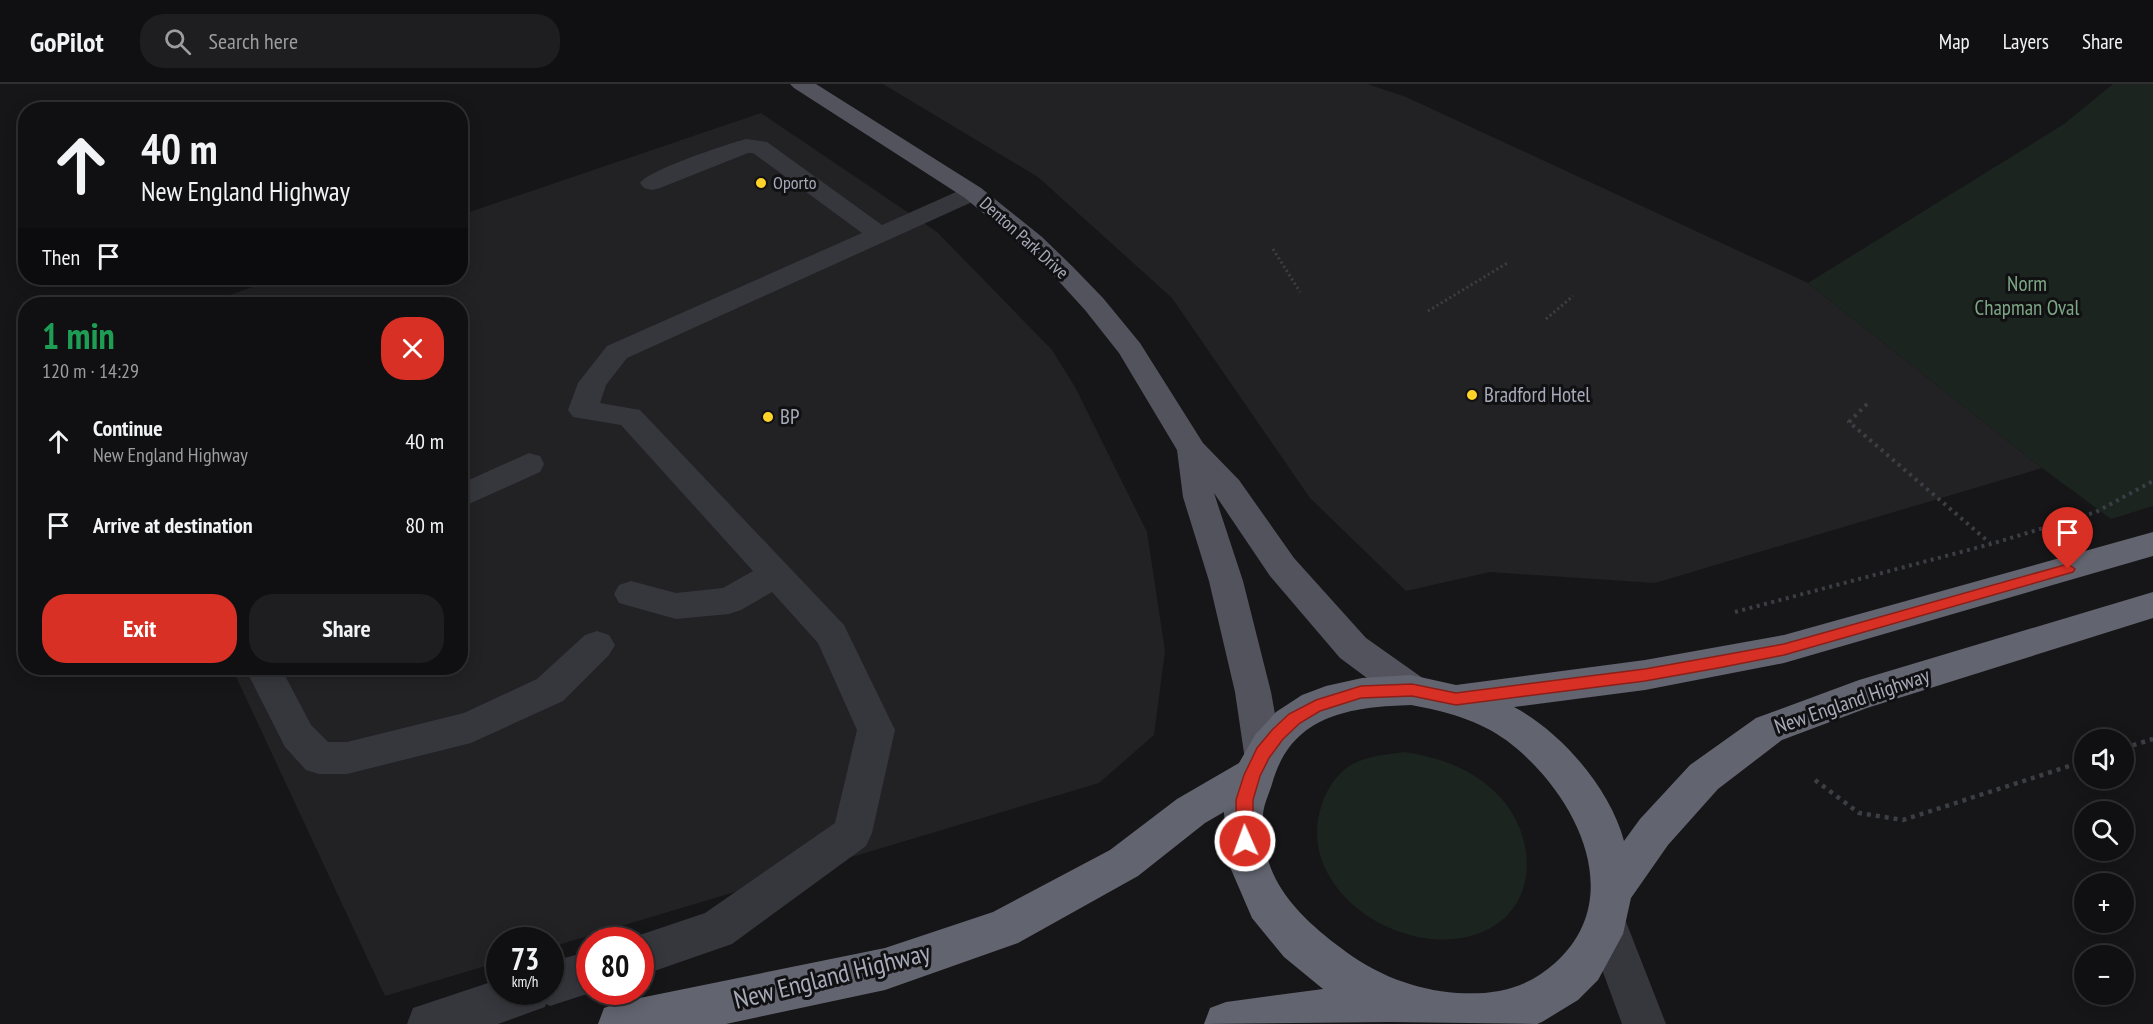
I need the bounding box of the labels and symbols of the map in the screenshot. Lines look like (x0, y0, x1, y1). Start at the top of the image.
place label: Oporto (773, 171, 817, 194)
marker: Oporto (754, 176, 768, 190)
street label: Denton Park Drive (975, 192, 1074, 284)
park label: Norm Chapman Oval (1975, 270, 2080, 321)
place label: Bradford Hotel (1484, 381, 1590, 408)
marker: Bradford Hotel (1465, 388, 1479, 402)
place label: BP (780, 403, 799, 430)
marker: BP (761, 410, 775, 424)
pin (2042, 507, 2093, 569)
street label: New England Highway (1771, 661, 1933, 740)
position arrow (1213, 809, 1277, 873)
speed limit sign: 80 (576, 927, 654, 1005)
street label: New England Highway (730, 935, 934, 1016)

